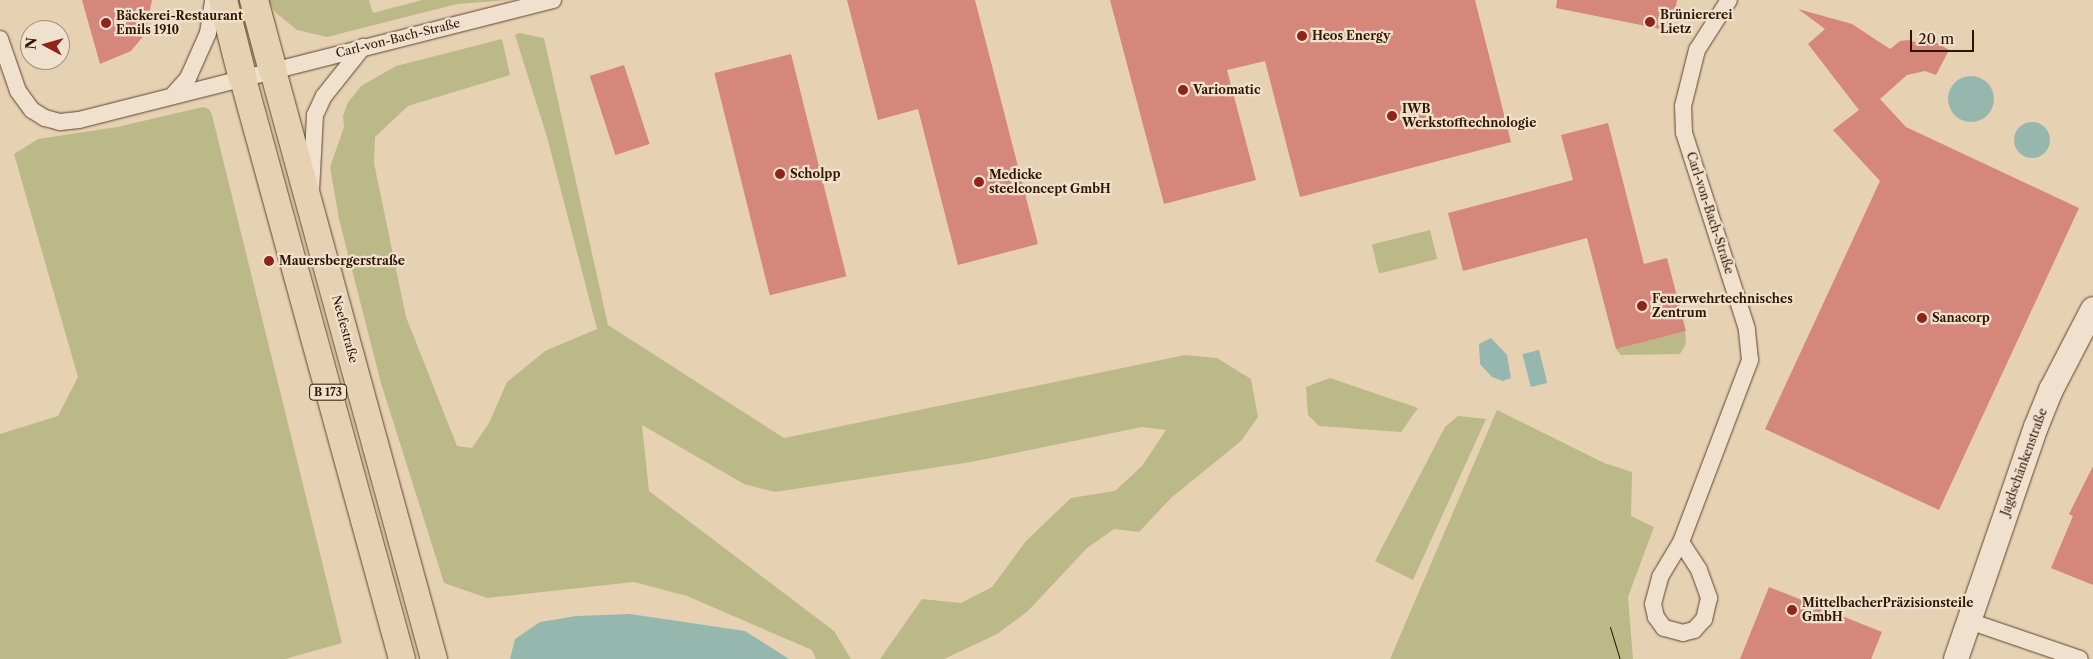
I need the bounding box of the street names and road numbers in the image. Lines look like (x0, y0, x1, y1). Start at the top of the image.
street label: Carl-von-Bach-Straße (334, 16, 462, 60)
street label: Carl-von-Bach-Straße (1683, 150, 1737, 276)
street label: Neefestraße (329, 293, 361, 365)
road number: B 173 (308, 384, 348, 401)
street label: Jagdschänkenstraße (1998, 406, 2050, 518)

